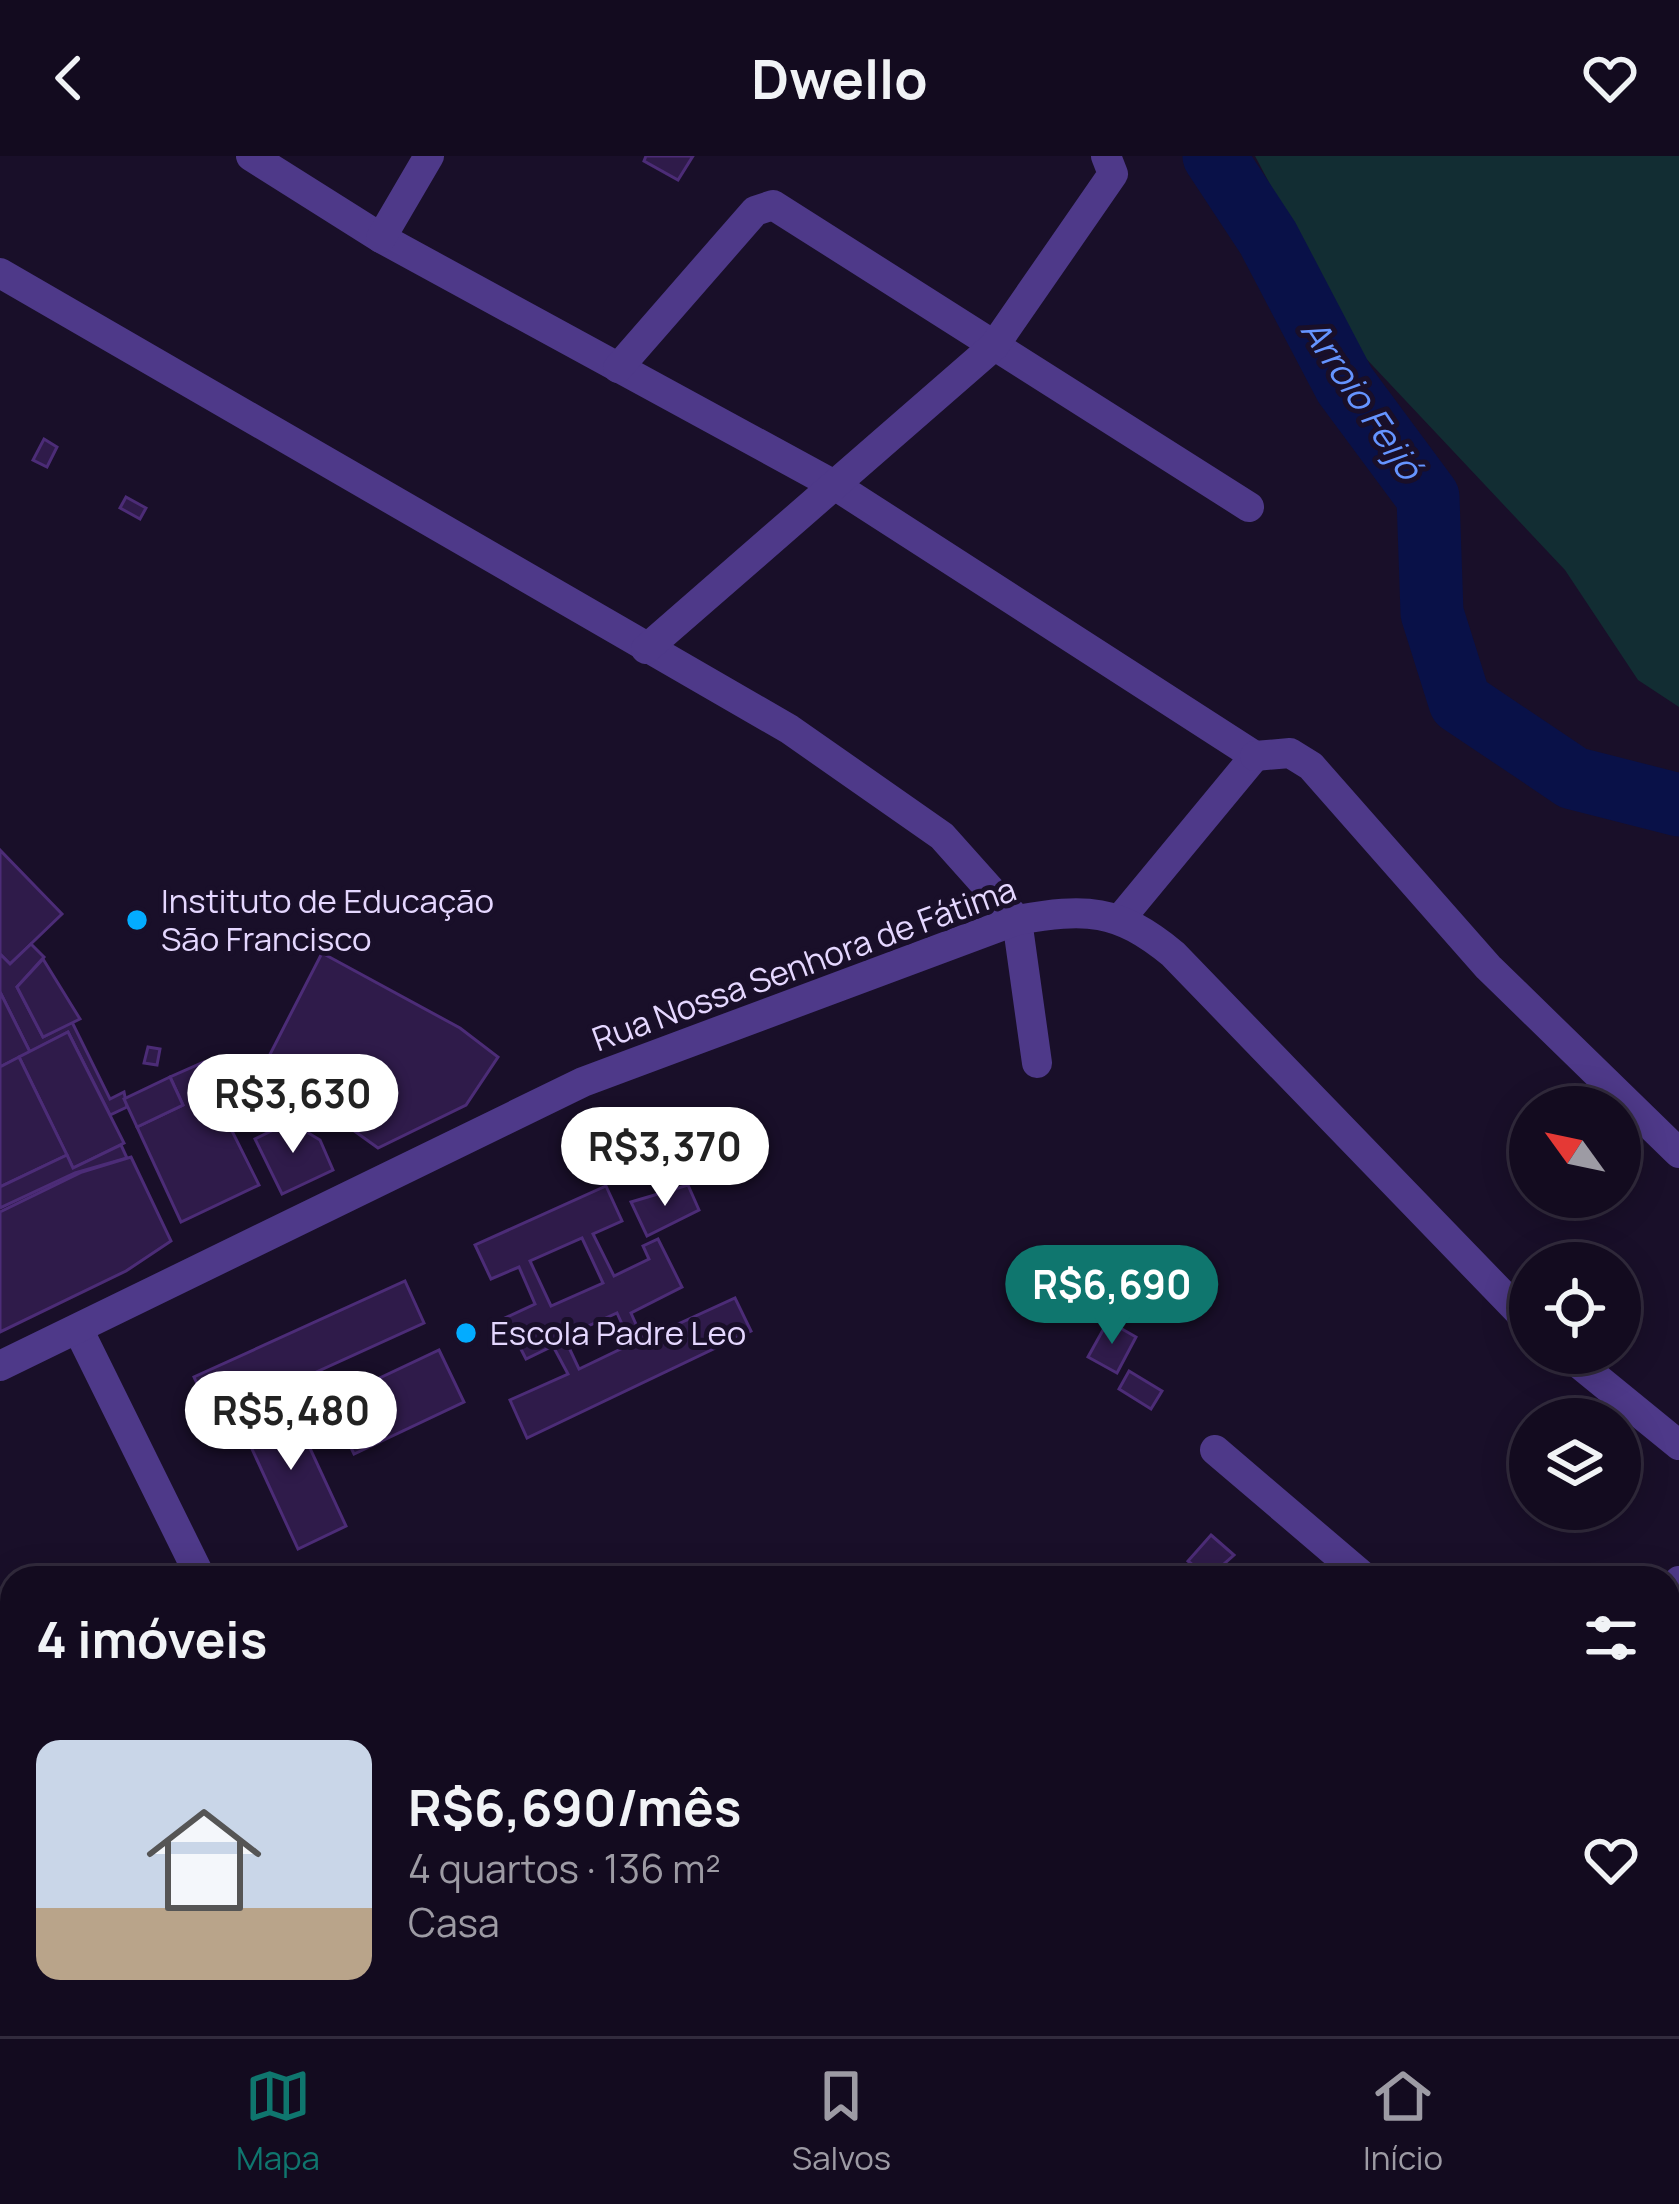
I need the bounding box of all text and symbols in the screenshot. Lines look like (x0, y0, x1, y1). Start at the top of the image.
text: Dwello (751, 41, 928, 115)
icon: back (36, 45, 102, 111)
icon: heart (1577, 45, 1643, 111)
water label: Arroio Feijó (1291, 309, 1436, 491)
street label: Rua Nossa Senhora de Fátima (586, 866, 1022, 1061)
place label: Instituto de Educação São Francisco (161, 878, 494, 961)
marker: Instituto de Educação São Francisco (124, 907, 150, 933)
pin: R$3,630 (182, 1054, 404, 1156)
text: R$3,630 (214, 1066, 372, 1120)
north arrow (1509, 1086, 1641, 1218)
map controls (1509, 1086, 1641, 1530)
pin: R$3,370 (554, 1107, 776, 1209)
text: R$3,370 (588, 1119, 742, 1173)
button: locate (1509, 1242, 1641, 1374)
pin: R$6,690 (1001, 1245, 1223, 1347)
text: R$6,690 (1032, 1257, 1192, 1311)
place label: Escola Padre Leo (490, 1310, 746, 1355)
marker: Escola Padre Leo (453, 1320, 479, 1346)
pin: R$5,480 (180, 1371, 402, 1473)
text: R$5,480 (212, 1383, 370, 1437)
button: layers (1509, 1398, 1641, 1530)
text: 4 imóveis (36, 1604, 267, 1673)
icon: filters (1578, 1605, 1644, 1671)
text: R$6,690/mês (408, 1772, 741, 1841)
icon: home (132, 1788, 276, 1932)
icon: heart (1578, 1827, 1644, 1893)
text: 4 quartos · 136 m² (408, 1841, 721, 1895)
text: Casa (408, 1895, 500, 1949)
tab: Mapa (236, 2063, 320, 2180)
tab: Salvos (792, 2063, 891, 2180)
tab: Início (1363, 2063, 1443, 2180)

